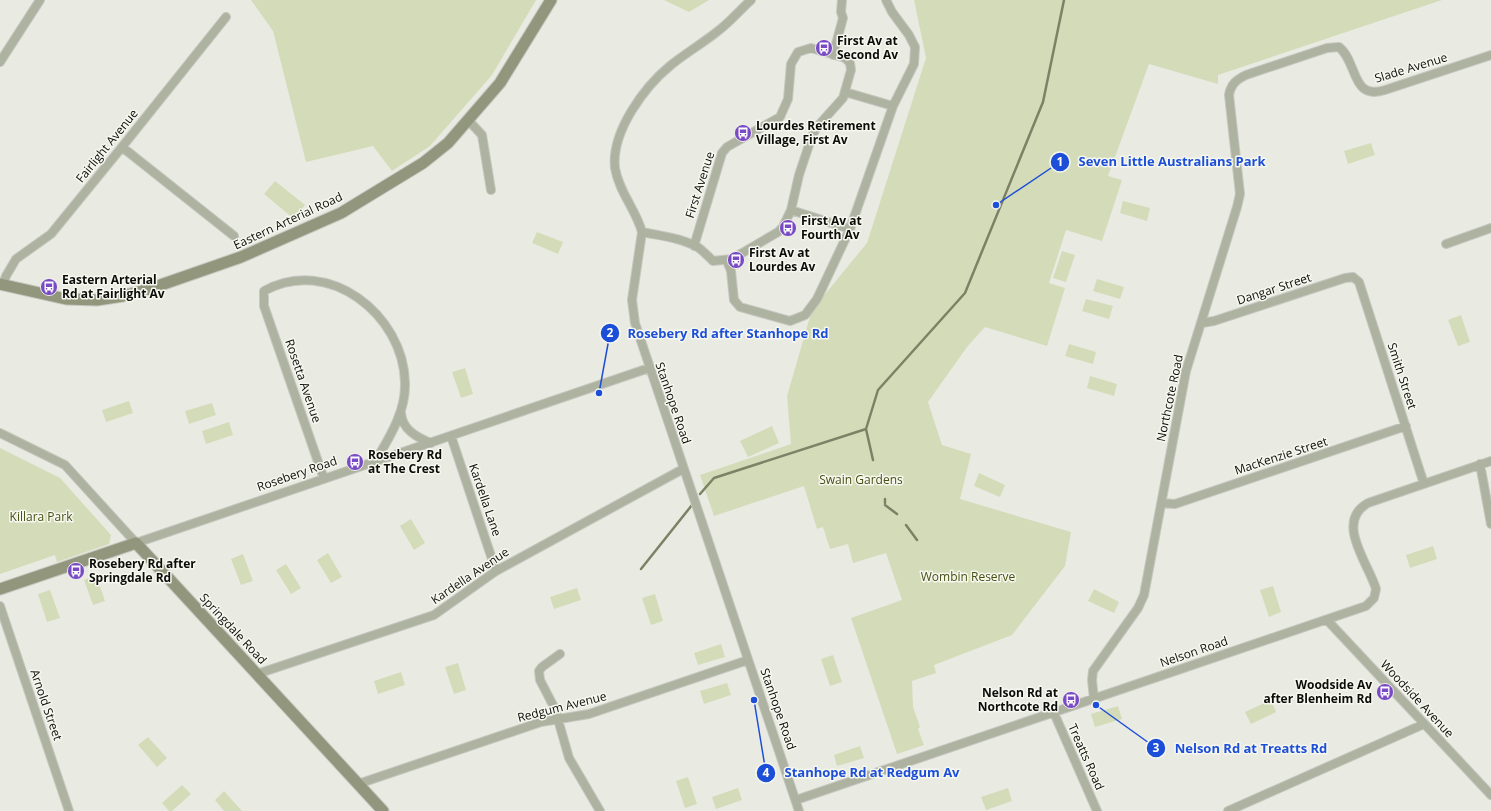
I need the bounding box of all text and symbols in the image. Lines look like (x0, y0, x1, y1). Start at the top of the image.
place label: First Av at Second Av (837, 32, 898, 63)
bus stop icon: First Av at Second Av (814, 38, 834, 58)
street label: Slade Avenue (1372, 48, 1450, 87)
street label: Fairlight Avenue (72, 105, 142, 186)
place label: Lourdes Retirement Village, First Av (756, 117, 876, 148)
bus stop icon: Lourdes Retirement Village, First Av (733, 123, 753, 143)
street label: First Avenue (681, 149, 718, 220)
callout: Seven Little Australians Park (1050, 149, 1273, 174)
text: Seven Little Australians Park (1079, 152, 1266, 170)
text: 1 (1057, 153, 1063, 170)
street label: Eastern Arterial Road (231, 188, 345, 253)
place label: First Av at Fourth Av (801, 212, 862, 243)
bus stop icon: First Av at Fourth Av (778, 218, 798, 238)
place label: First Av at Lourdes Av (749, 244, 816, 275)
bus stop icon: First Av at Lourdes Av (726, 250, 746, 270)
street label: Dangar Street (1234, 268, 1313, 309)
place label: Eastern Arterial Rd at Fairlight Av (62, 271, 165, 302)
bus stop icon: Eastern Arterial Rd at Fairlight Av (39, 277, 59, 297)
callout: Rosebery Rd after Stanhope Rd (600, 321, 837, 346)
text: 2 (607, 324, 614, 341)
text: Rosebery Rd after Stanhope Rd (628, 324, 828, 342)
street label: Rosetta Avenue (281, 337, 326, 425)
street label: Smith Street (1384, 340, 1421, 411)
street label: Northcote Road (1152, 353, 1187, 443)
street label: Stanhope Road (652, 360, 695, 446)
street label: MacKenzie Street (1232, 433, 1329, 479)
place label: Rosebery Rd at The Crest (368, 446, 442, 477)
street label: Rosebery Road (254, 452, 339, 495)
bus stop icon: Rosebery Rd at The Crest (345, 452, 365, 472)
street label: Kardella Lane (465, 461, 506, 539)
park label: Swain Gardens (819, 471, 903, 488)
park label: Killara Park (10, 508, 73, 525)
street label: Kardella Avenue (427, 543, 512, 608)
place label: Rosebery Rd after Springdale Rd (89, 555, 196, 586)
bus stop icon: Rosebery Rd after Springdale Rd (66, 561, 86, 581)
park label: Wombin Reserve (921, 568, 1016, 585)
street label: Springdale Road (196, 589, 271, 668)
street label: Nelson Road (1158, 632, 1230, 671)
street label: Woodside Avenue (1377, 656, 1458, 741)
street label: Stanhope Road (757, 666, 800, 752)
street label: Arnold Street (26, 667, 67, 743)
place label: Woodside Av after Blenheim Rd (1263, 676, 1372, 707)
bus stop icon: Woodside Av after Blenheim Rd (1375, 682, 1395, 702)
place label: Nelson Rd at Northcote Rd (978, 684, 1058, 715)
street label: Redgum Avenue (515, 687, 609, 726)
bus stop icon: Nelson Rd at Northcote Rd (1061, 690, 1081, 710)
street label: Treatts Road (1064, 721, 1109, 793)
callout: Nelson Rd at Treatts Rd (1146, 735, 1335, 760)
text: 3 (1153, 739, 1160, 756)
text: Nelson Rd at Treatts Rd (1175, 739, 1327, 757)
callout: Stanhope Rd at Redgum Av (756, 760, 967, 785)
text: Stanhope Rd at Redgum Av (784, 763, 960, 781)
text: 4 (763, 764, 770, 781)

